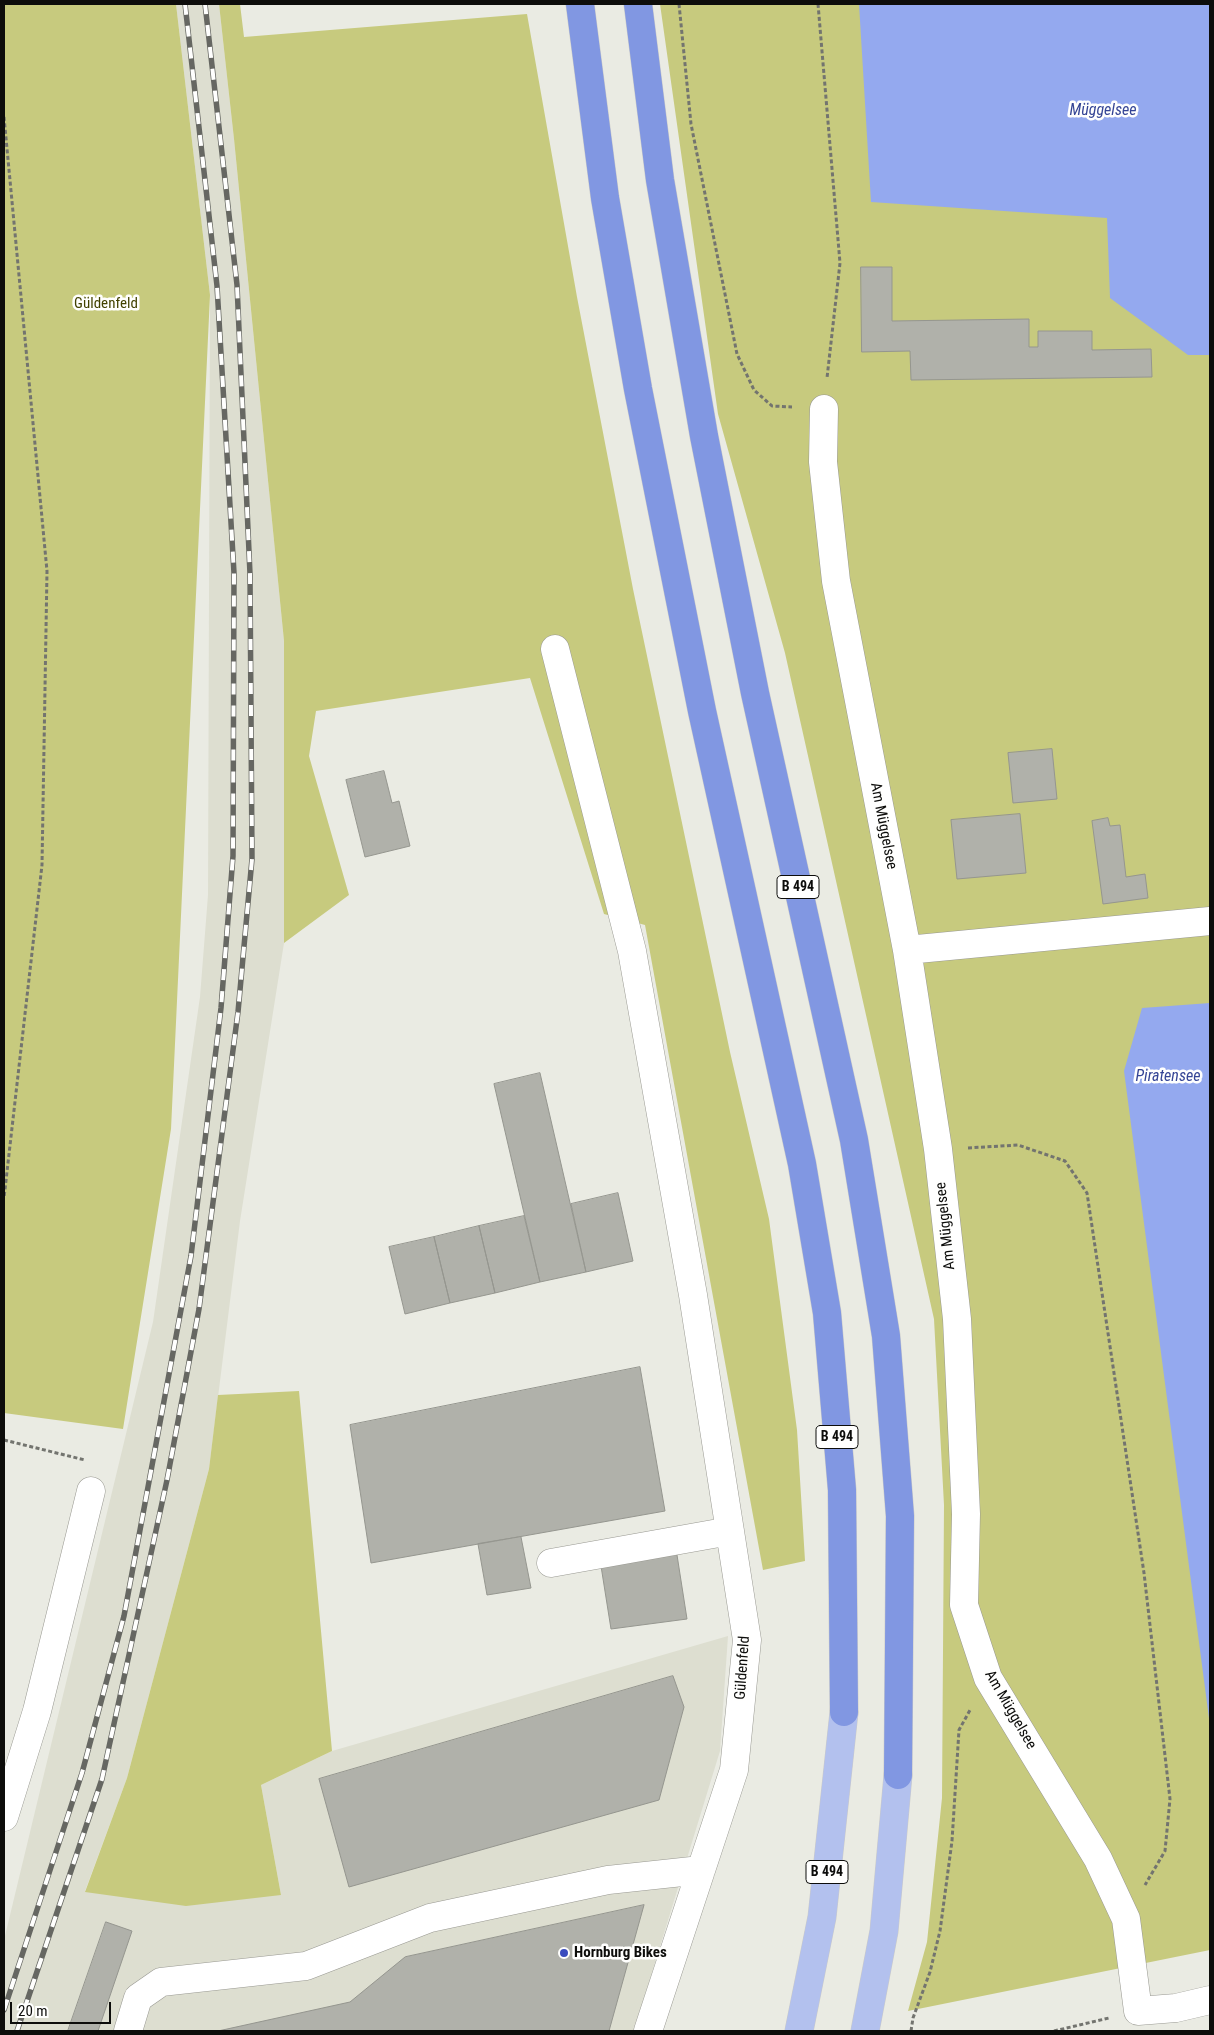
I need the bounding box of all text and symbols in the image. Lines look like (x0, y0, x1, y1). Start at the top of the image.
water label: Müggelsee (1070, 101, 1136, 121)
park label: Güldenfeld (74, 295, 138, 313)
street label: Am Müggelsee (866, 781, 900, 871)
road number: B 494 (777, 876, 819, 899)
water label: Piratensee (1135, 1067, 1201, 1087)
street label: Am Müggelsee (932, 1181, 960, 1271)
road number: B 494 (816, 1425, 858, 1448)
street label: Güldenfeld (732, 1636, 754, 1700)
street label: Am Müggelsee (980, 1667, 1040, 1753)
road number: B 494 (806, 1860, 848, 1884)
place label: Hornburg Bikes (574, 1944, 667, 1962)
marker: Hornburg Bikes (558, 1947, 570, 1959)
scale bar (12, 1992, 114, 2024)
text: 20 m (18, 2002, 48, 2020)

